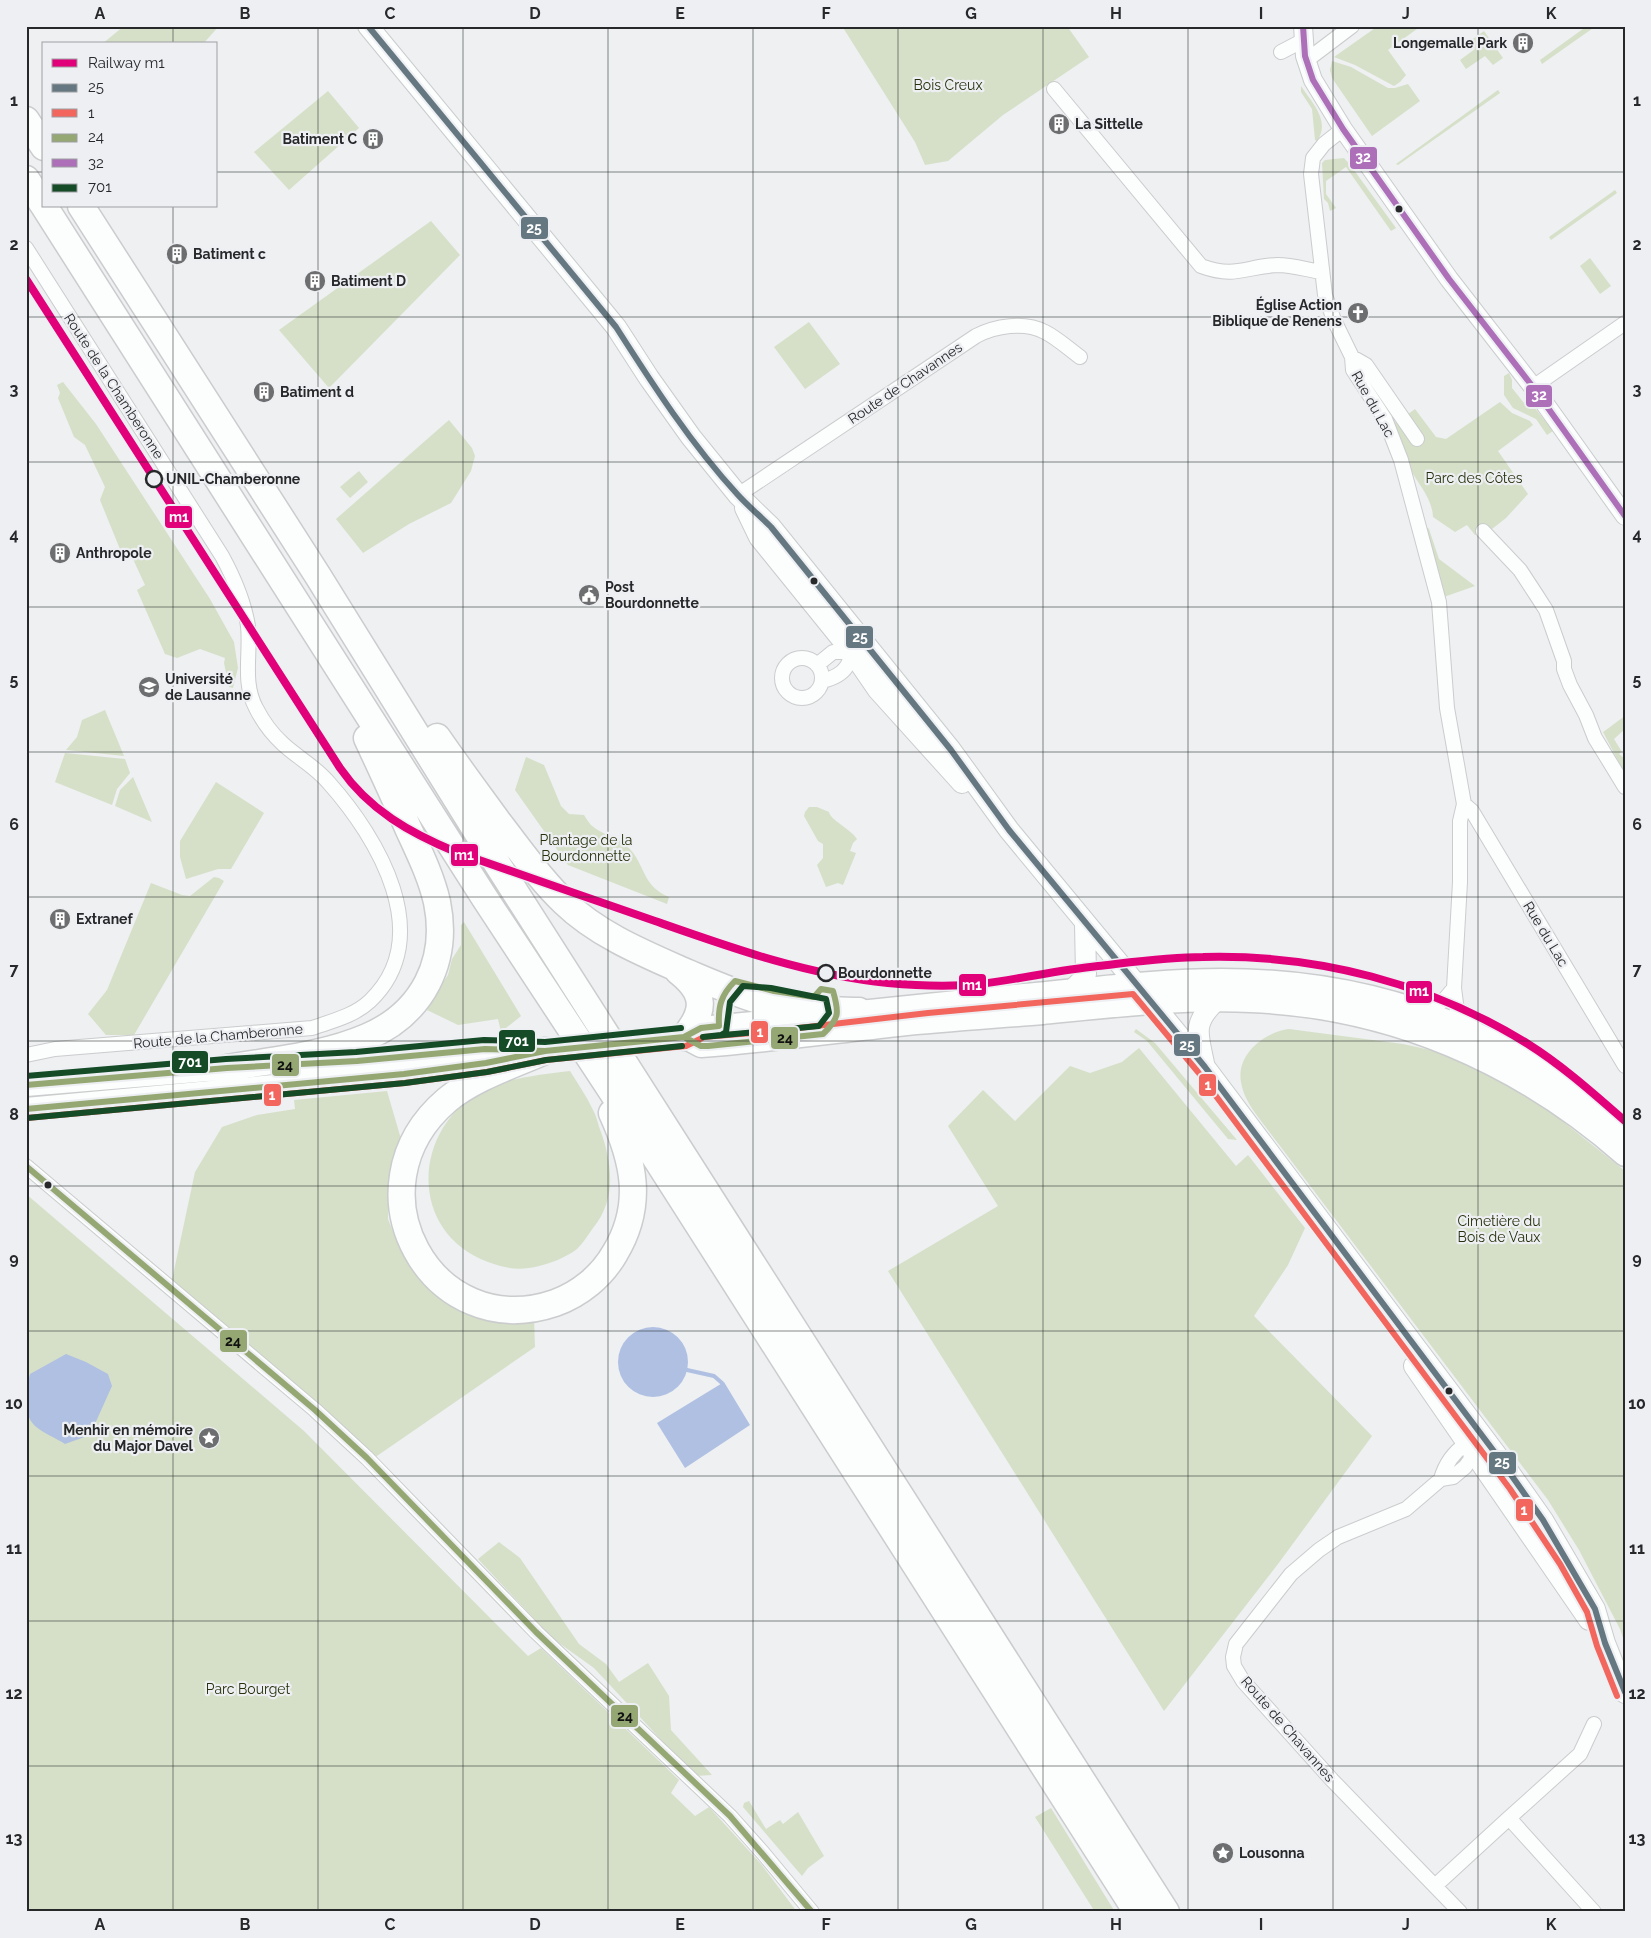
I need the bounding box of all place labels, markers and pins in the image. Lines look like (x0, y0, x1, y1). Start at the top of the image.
building icon: Longemalle Park (1511, 31, 1535, 55)
place label: Longemalle Park (1393, 35, 1507, 51)
building icon: La Sittelle (1047, 112, 1071, 136)
place label: La Sittelle (1075, 116, 1144, 132)
building icon: Batiment C (361, 127, 385, 151)
place label: Batiment C (282, 131, 357, 147)
unlabelled marker (1394, 204, 1404, 214)
building icon: Batiment c (165, 242, 189, 266)
place label: Batiment c (193, 246, 266, 262)
building icon: Batiment D (303, 269, 327, 293)
place label: Batiment D (331, 273, 406, 289)
place label: Église Action Biblique de Renens (1212, 296, 1342, 329)
church icon: Église Action Biblique de Renens (1346, 301, 1370, 325)
building icon: Batiment d (252, 380, 276, 404)
place label: Batiment d (280, 384, 354, 400)
marker: UNIL-Chamberonne (145, 470, 163, 488)
place label: UNIL-Chamberonne (166, 471, 301, 487)
building icon: Anthropole (48, 541, 72, 565)
place label: Anthropole (76, 545, 152, 561)
unlabelled marker (809, 576, 819, 586)
place label: Post Bourdonnette (605, 579, 699, 611)
public building icon: Post Bourdonnette (577, 583, 601, 607)
place label: Université de Lausanne (165, 671, 252, 703)
school or university icon: Université de Lausanne (137, 675, 161, 699)
building icon: Extranef (48, 907, 72, 931)
place label: Extranef (76, 911, 133, 927)
marker: Bourdonnette (817, 964, 835, 982)
place label: Bourdonnette (838, 965, 932, 981)
unlabelled marker (43, 1180, 53, 1190)
unlabelled marker (1444, 1386, 1454, 1396)
place label: Menhir en mémoire du Major Davel (63, 1422, 194, 1454)
place icon: Menhir en mémoire du Major Davel (197, 1426, 221, 1450)
place icon: Lousonna (1211, 1841, 1235, 1865)
place label: Lousonna (1239, 1845, 1305, 1861)

